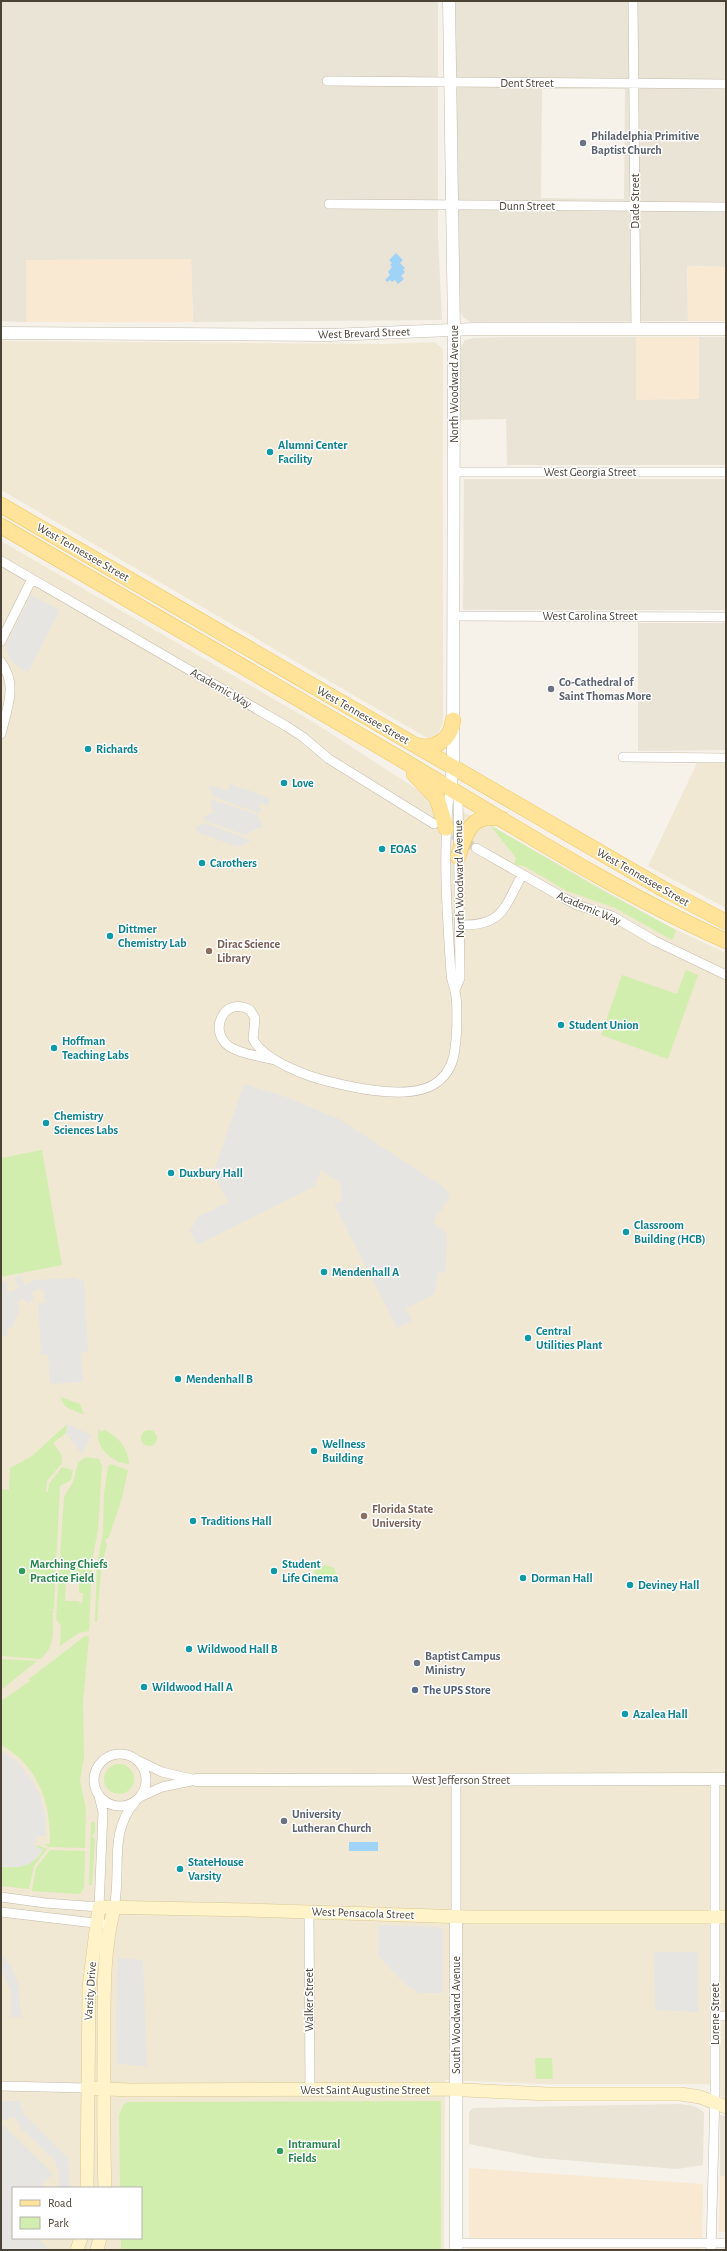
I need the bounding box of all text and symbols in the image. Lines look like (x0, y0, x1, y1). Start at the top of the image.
street label: Dent Street (500, 77, 554, 89)
place label: Philadelphia Primitive Baptist Church (591, 130, 700, 156)
marker: Philadelphia Primitive Baptist Church (578, 138, 588, 148)
street label: Dade Street (629, 173, 641, 229)
street label: Dunn Street (499, 200, 555, 212)
street label: West Brevard Street (318, 325, 411, 341)
street label: North Woodward Avenue (448, 325, 460, 443)
place label: Alumni Center Facility (278, 439, 348, 466)
marker: Alumni Center Facility (265, 447, 275, 457)
street label: West Georgia Street (544, 466, 636, 478)
street label: West Tennessee Street (35, 521, 131, 583)
street label: West Carolina Street (542, 610, 638, 622)
street label: Academic Way (188, 666, 254, 711)
place label: Co-Cathedral of Saint Thomas More (559, 676, 652, 702)
street label: West Tennessee Street (315, 684, 411, 746)
marker: Co-Cathedral of Saint Thomas More (546, 684, 556, 694)
place label: Richards (96, 743, 138, 755)
marker: Richards (83, 744, 93, 754)
place label: Love (292, 777, 314, 789)
marker: Love (279, 778, 289, 788)
street label: North Woodward Avenue (452, 820, 466, 938)
place label: EOAS (390, 843, 417, 855)
marker: EOAS (377, 844, 387, 854)
street label: West Tennessee Street (595, 846, 691, 908)
place label: Carothers (210, 857, 257, 869)
marker: Carothers (197, 858, 207, 868)
street label: Academic Way (555, 889, 623, 928)
place label: Dittmer Chemistry Lab (118, 923, 186, 950)
marker: Dittmer Chemistry Lab (105, 931, 115, 941)
place label: Dirac Science Library (217, 938, 280, 965)
marker: Dirac Science Library (204, 946, 214, 956)
place label: Student Union (569, 1019, 639, 1031)
marker: Student Union (556, 1020, 566, 1030)
place label: Hoffman Teaching Labs (62, 1035, 129, 1061)
marker: Hoffman Teaching Labs (49, 1043, 59, 1053)
place label: Chemistry Sciences Labs (54, 1110, 118, 1136)
marker: Chemistry Sciences Labs (41, 1118, 51, 1128)
place label: Duxbury Hall (179, 1167, 243, 1180)
marker: Duxbury Hall (166, 1168, 176, 1178)
place label: Classroom Building (HCB) (634, 1219, 706, 1246)
marker: Classroom Building (HCB) (621, 1227, 631, 1237)
place label: Mendenhall A (332, 1266, 400, 1278)
marker: Mendenhall A (319, 1267, 329, 1277)
place label: Central Utilities Plant (536, 1325, 602, 1351)
marker: Central Utilities Plant (523, 1333, 533, 1343)
place label: Mendenhall B (186, 1373, 253, 1385)
marker: Mendenhall B (173, 1374, 183, 1384)
place label: Wellness Building (322, 1438, 366, 1464)
marker: Wellness Building (309, 1446, 319, 1456)
place label: Florida State University (372, 1503, 434, 1530)
marker: Florida State University (359, 1511, 369, 1521)
place label: Traditions Hall (201, 1515, 272, 1527)
marker: Traditions Hall (188, 1516, 198, 1526)
place label: Marching Chiefs Practice Field (30, 1558, 108, 1584)
place label: Student Life Cinema (282, 1558, 339, 1584)
marker: Marching Chiefs Practice Field (17, 1566, 27, 1576)
marker: Student Life Cinema (269, 1566, 279, 1576)
place label: Dorman Hall (531, 1572, 593, 1584)
marker: Dorman Hall (518, 1573, 528, 1583)
place label: Deviney Hall (638, 1579, 699, 1592)
marker: Deviney Hall (625, 1580, 635, 1590)
place label: Wildwood Hall B (197, 1643, 278, 1655)
marker: Wildwood Hall B (184, 1644, 194, 1654)
place label: Baptist Campus Ministry (425, 1650, 501, 1677)
marker: Baptist Campus Ministry (412, 1658, 422, 1668)
place label: Wildwood Hall A (152, 1681, 234, 1693)
marker: Wildwood Hall A (139, 1682, 149, 1692)
place label: The UPS Store (423, 1684, 491, 1696)
marker: The UPS Store (410, 1685, 420, 1695)
place label: Azalea Hall (633, 1708, 688, 1720)
marker: Azalea Hall (620, 1709, 630, 1719)
street label: West Jefferson Street (412, 1774, 510, 1786)
place label: University Lutheran Church (292, 1808, 371, 1834)
marker: University Lutheran Church (279, 1816, 289, 1826)
place label: StateHouse Varsity (188, 1856, 244, 1883)
marker: StateHouse Varsity (175, 1864, 185, 1874)
street label: West Pensacola Street (311, 1905, 415, 1921)
street label: South Woodward Avenue (450, 1956, 462, 2074)
street label: Varsity Drive (82, 1961, 99, 2021)
street label: Walker Street (303, 1968, 315, 2032)
street label: Lorene Street (709, 1983, 721, 2045)
street label: West Saint Augustine Street (300, 2084, 430, 2096)
place label: Intramural Fields (288, 2138, 341, 2164)
marker: Intramural Fields (275, 2146, 285, 2156)
legend (12, 2187, 142, 2239)
text: Road (48, 2197, 72, 2209)
text: Park (48, 2217, 69, 2229)

